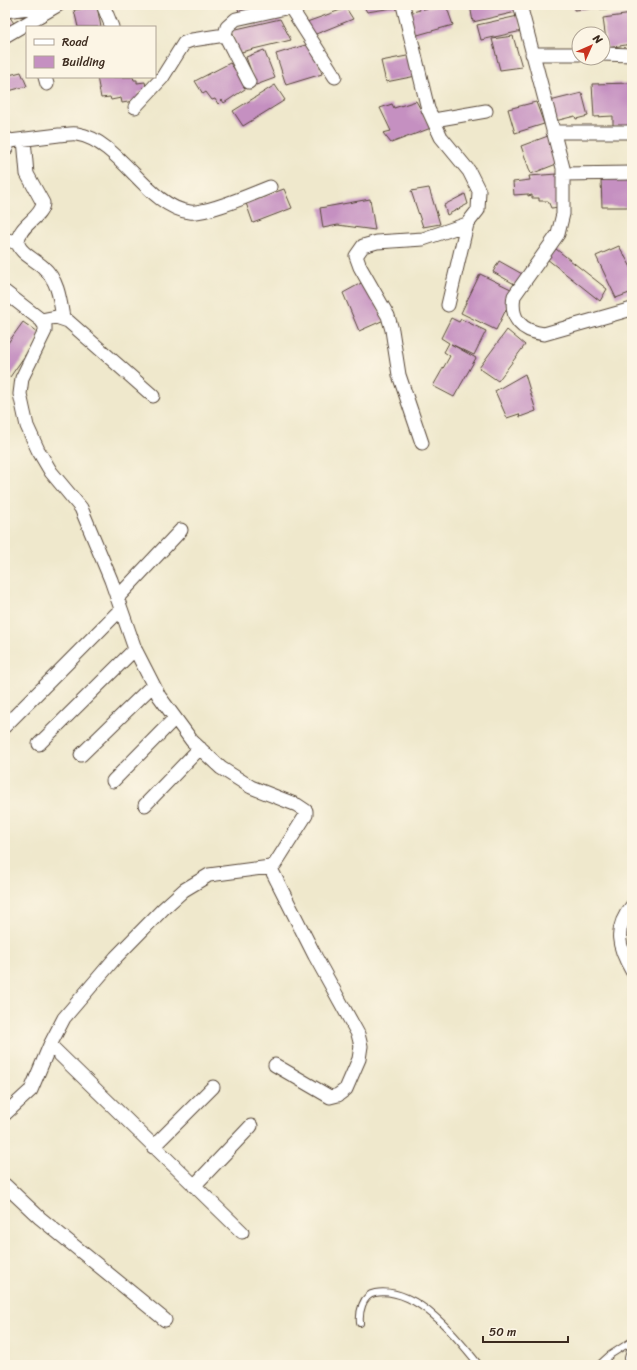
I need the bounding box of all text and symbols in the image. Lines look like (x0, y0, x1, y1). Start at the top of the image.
legend (26, 26, 156, 78)
north arrow (571, 26, 611, 66)
text: N (588, 29, 607, 49)
text: Road (62, 31, 89, 53)
text: Building (62, 51, 105, 73)
scale bar (483, 1318, 568, 1344)
text: 50 m (489, 1321, 516, 1343)

